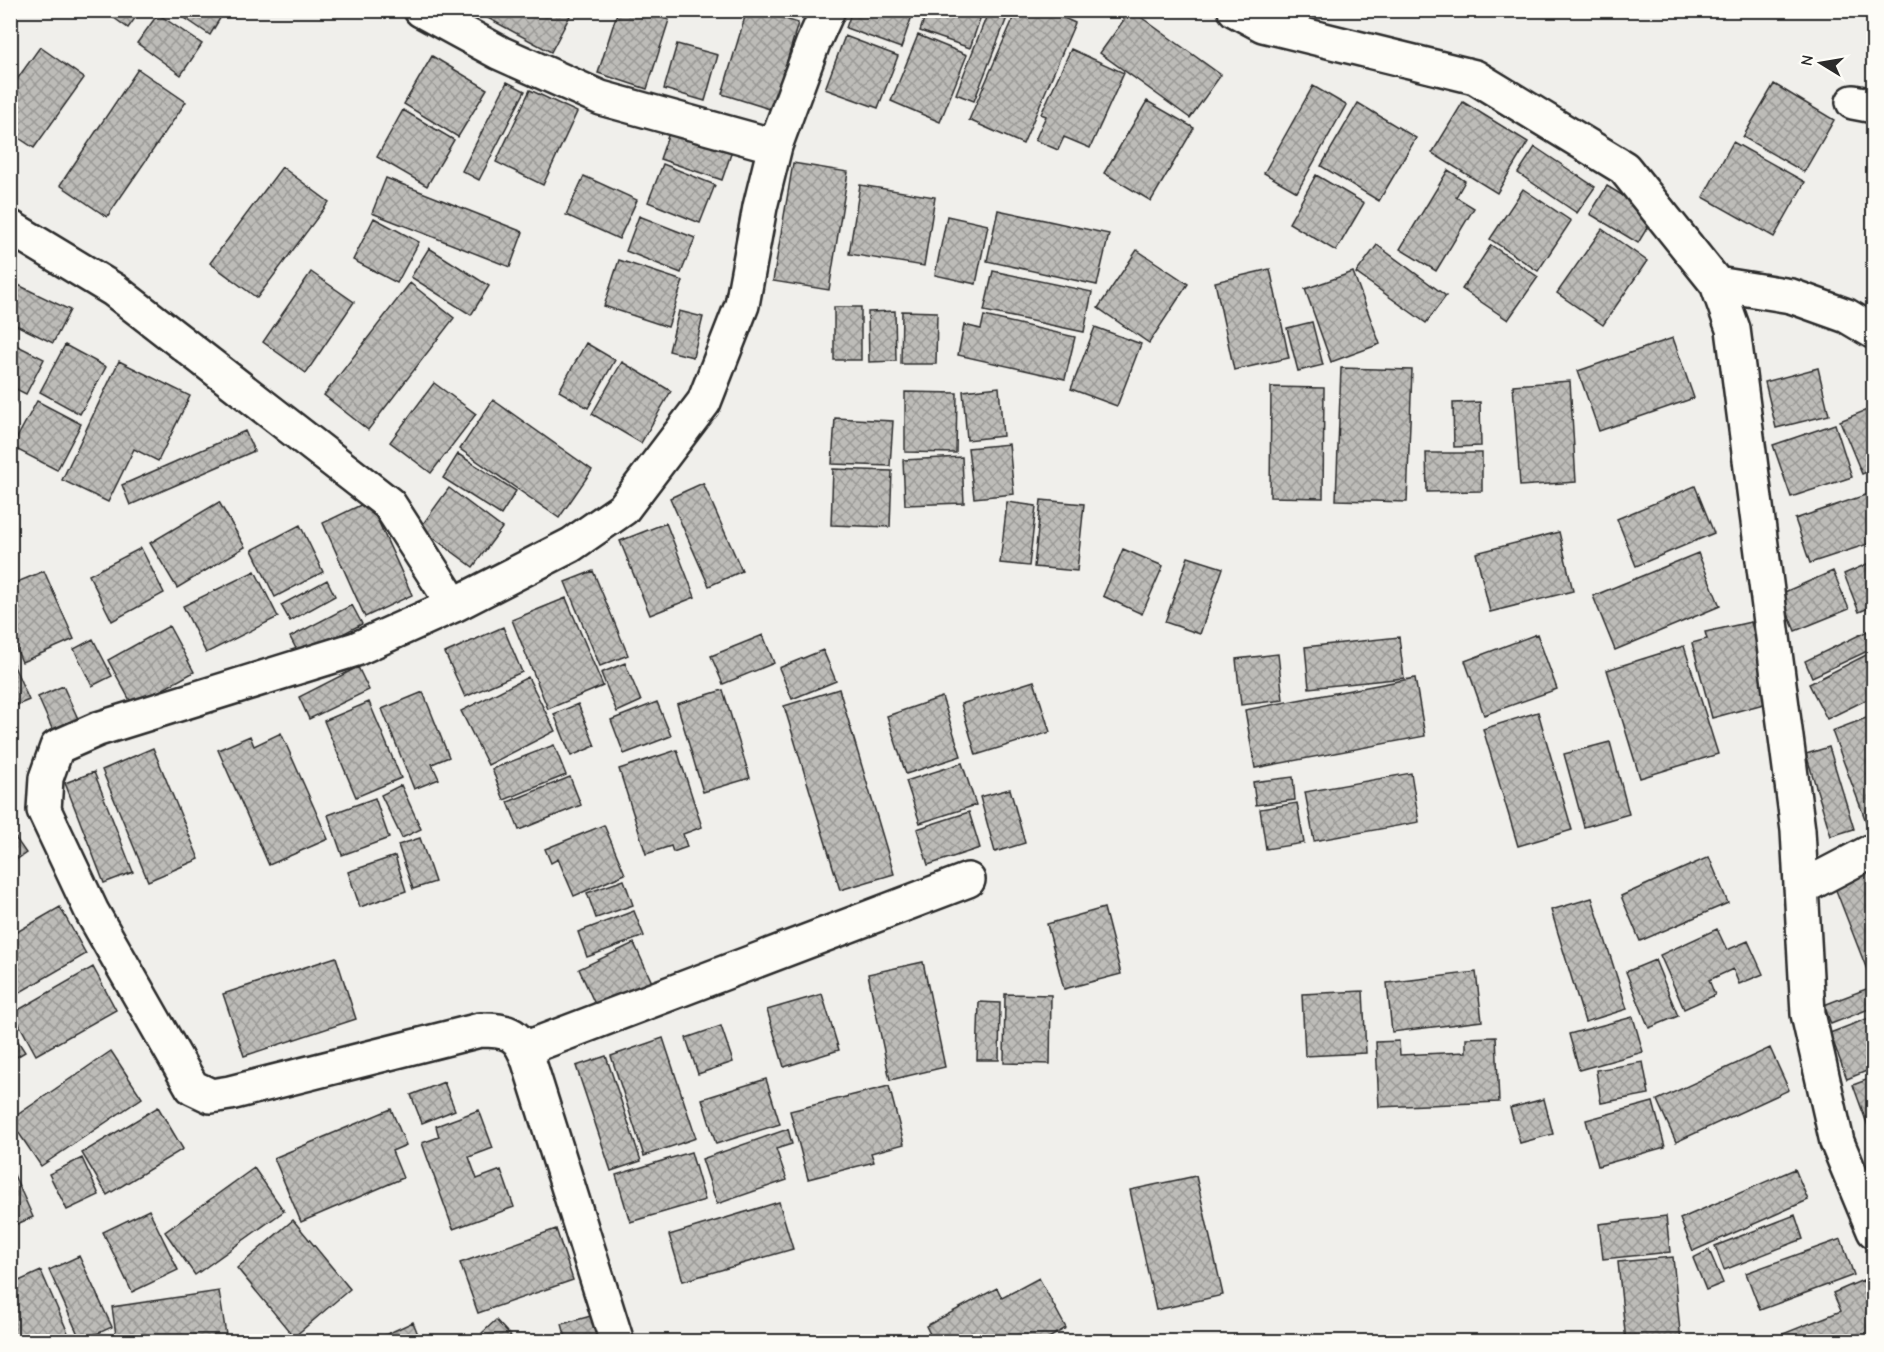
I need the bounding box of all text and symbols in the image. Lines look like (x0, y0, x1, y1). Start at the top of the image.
north arrow (1791, 33, 1851, 93)
text: N (1797, 53, 1817, 67)

